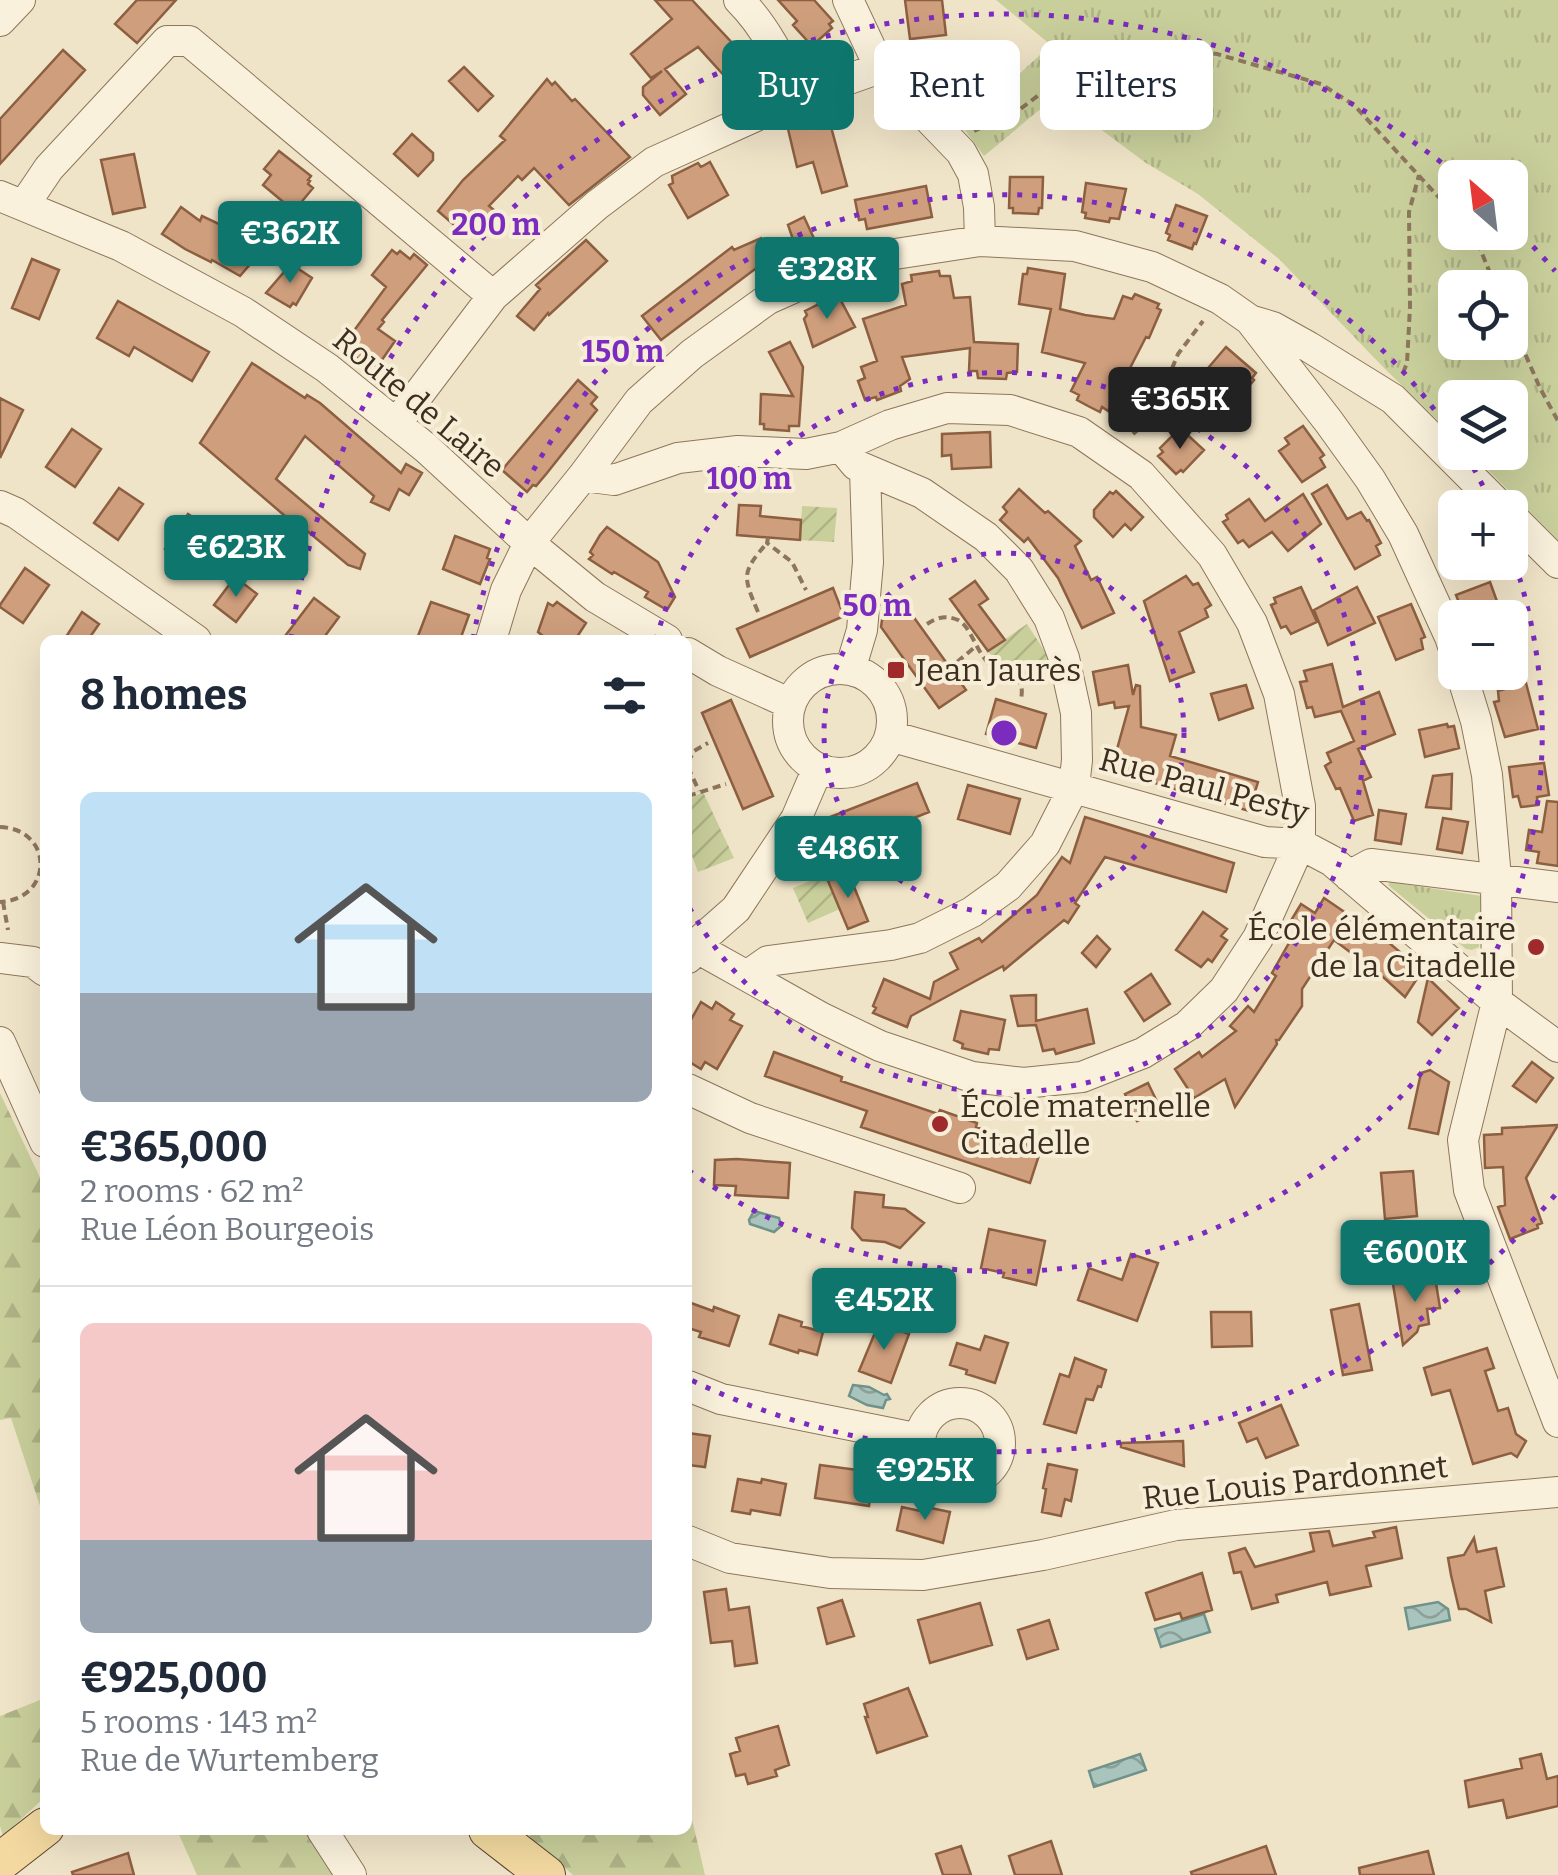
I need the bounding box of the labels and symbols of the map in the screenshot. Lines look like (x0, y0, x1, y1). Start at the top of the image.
north arrow (1438, 160, 1528, 250)
pin: €362K (220, 201, 360, 286)
text: 200 m (451, 207, 541, 243)
pin: €328K (757, 237, 897, 322)
street label: Route de Laire (326, 320, 512, 486)
text: 150 m (582, 334, 665, 370)
pin: €365K (1110, 367, 1250, 452)
text: 100 m (706, 461, 792, 497)
pin: €623K (166, 515, 306, 600)
text: 50 m (842, 588, 912, 624)
place label: Jean Jaurès (915, 651, 1081, 689)
marker: Jean Jaurès (885, 659, 907, 681)
centre of rings (986, 715, 1022, 751)
street label: Rue Paul Pesty (1095, 740, 1314, 832)
pin: €486K (778, 816, 918, 901)
place label: École élémentaire de la Citadelle (1247, 910, 1516, 985)
marker: École élémentaire de la Citadelle (1525, 936, 1547, 958)
place label: École maternelle Citadelle (960, 1087, 1211, 1162)
marker: École maternelle Citadelle (929, 1113, 951, 1135)
pin: €600K (1345, 1220, 1485, 1305)
pin: €452K (814, 1268, 954, 1353)
pin: €925K (855, 1438, 995, 1523)
street label: Rue Louis Pardonnet (1140, 1447, 1450, 1517)

